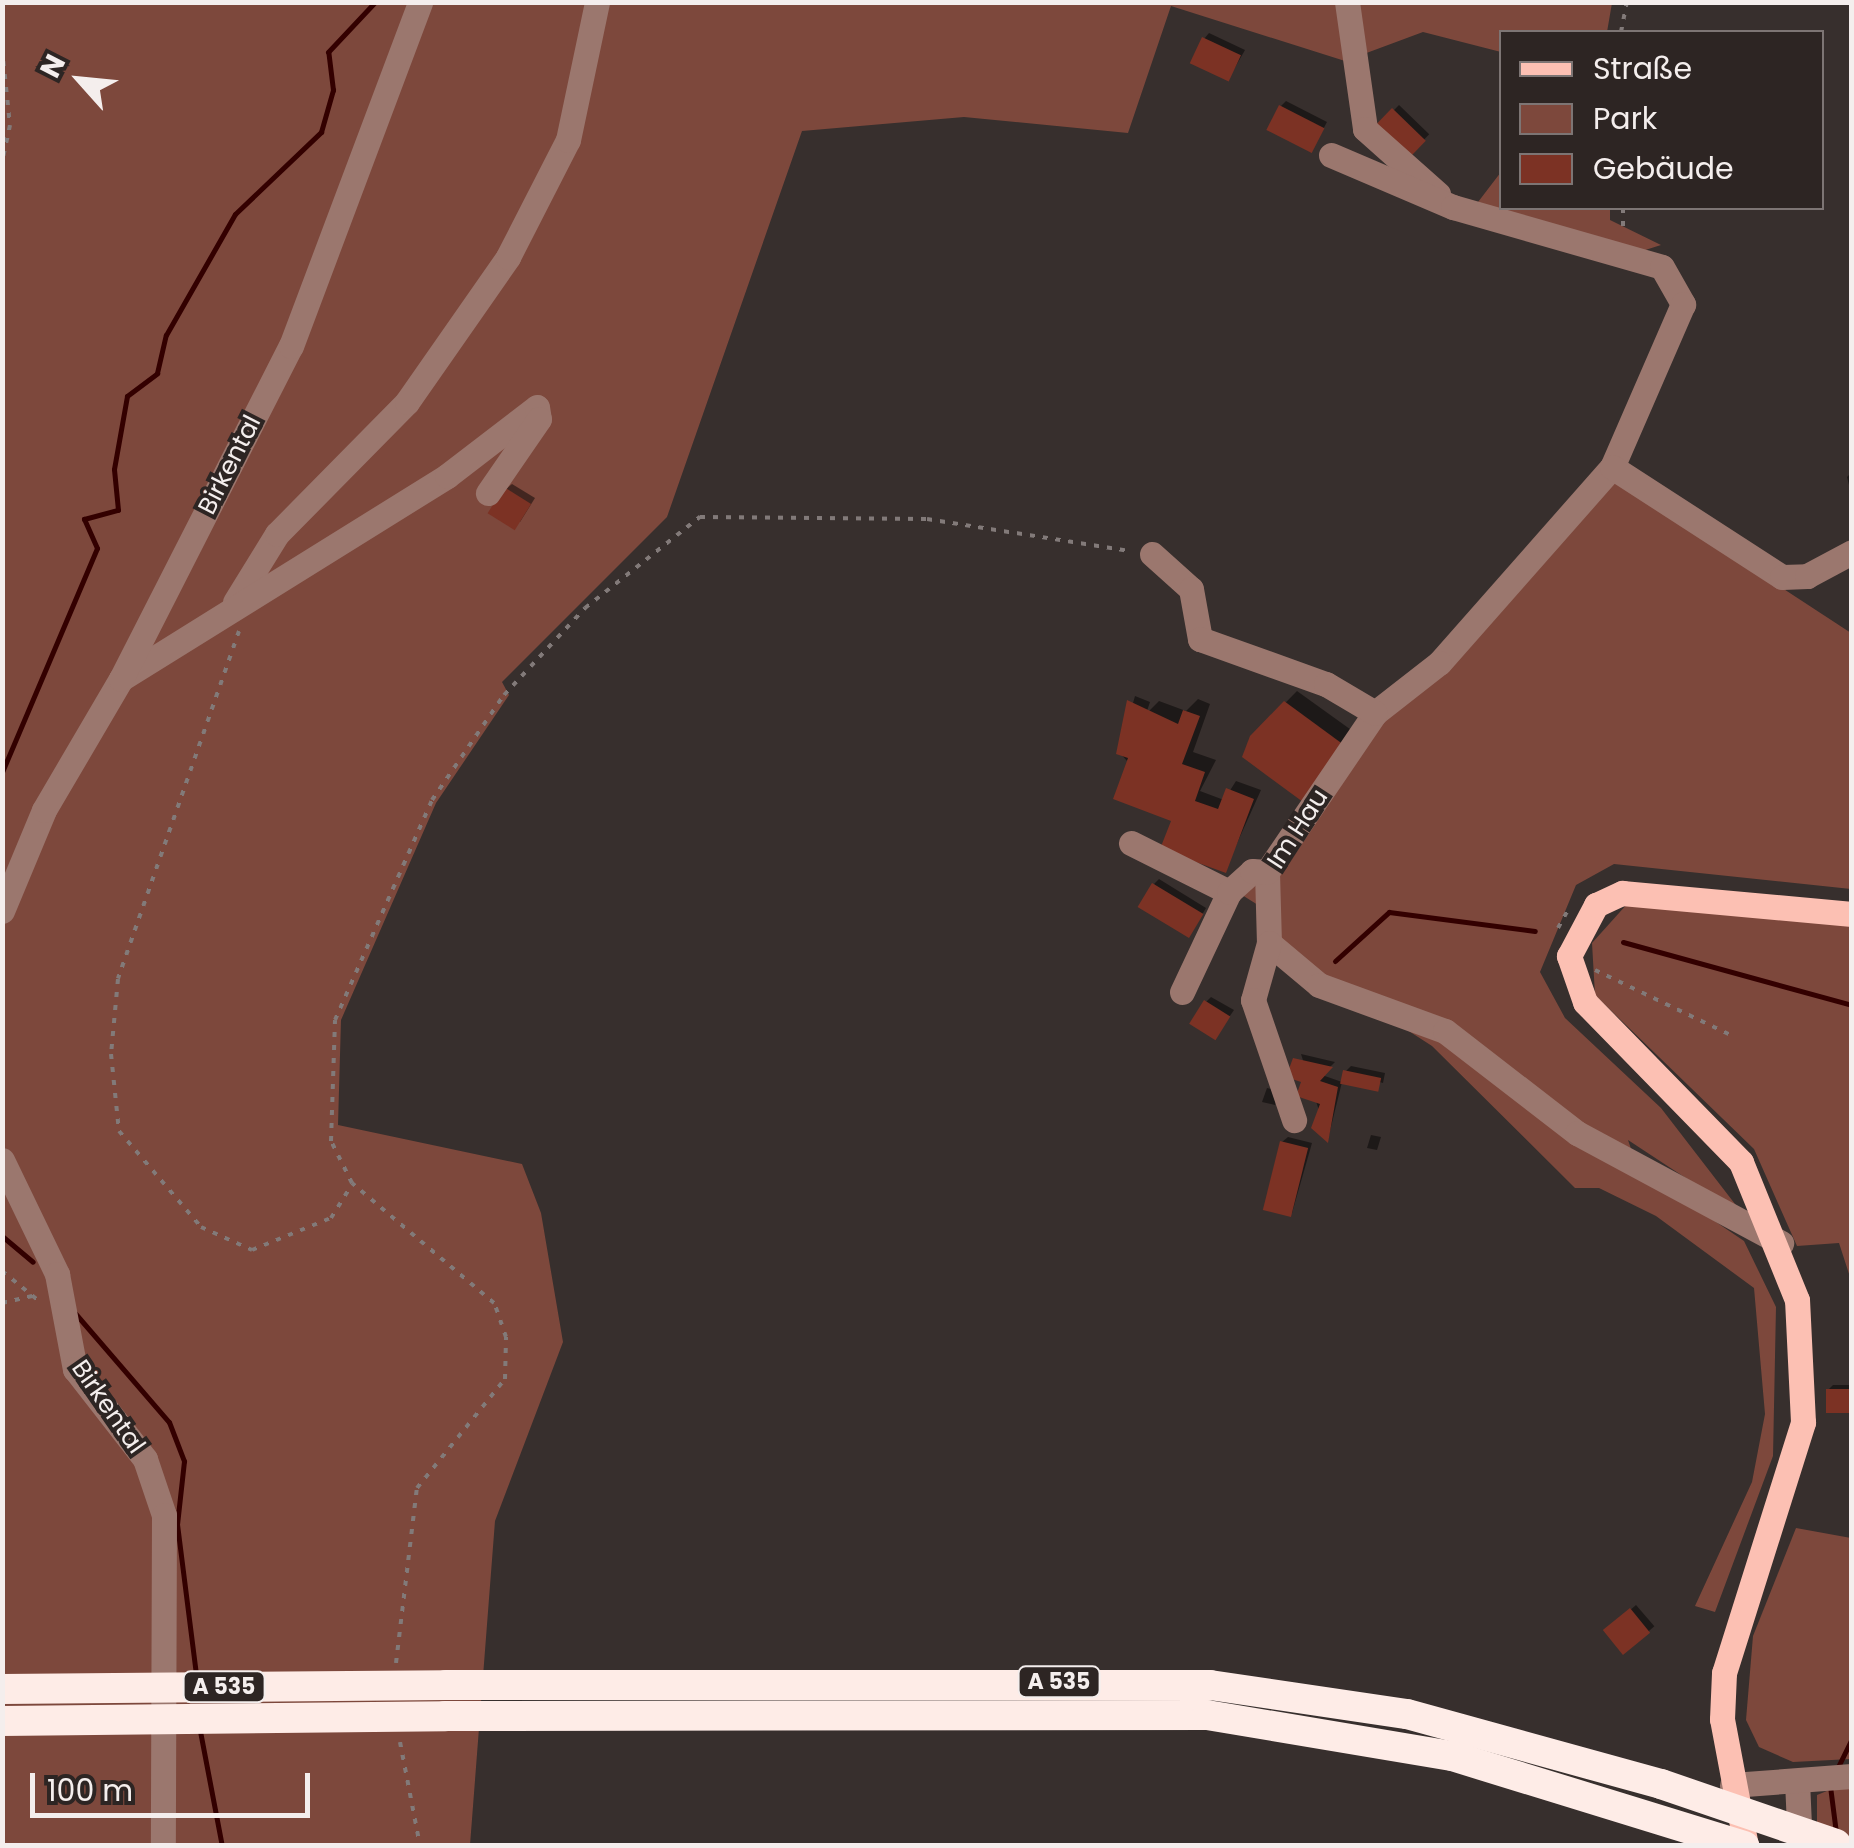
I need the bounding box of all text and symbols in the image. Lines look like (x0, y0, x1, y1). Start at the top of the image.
north arrow (30, 30, 130, 130)
legend (1499, 30, 1824, 210)
text: Straße (1593, 47, 1692, 90)
text: N (31, 48, 75, 84)
text: Park (1593, 97, 1657, 140)
text: Gebäude (1593, 147, 1734, 190)
street label: Birkental (192, 410, 268, 520)
street label: Im Hau (1261, 784, 1335, 874)
street label: Birkental (65, 1354, 151, 1460)
road number: A 535 (1016, 1665, 1102, 1699)
road number: A 535 (182, 1670, 266, 1704)
scale bar (35, 1753, 315, 1815)
text: 100 m (47, 1769, 133, 1812)

